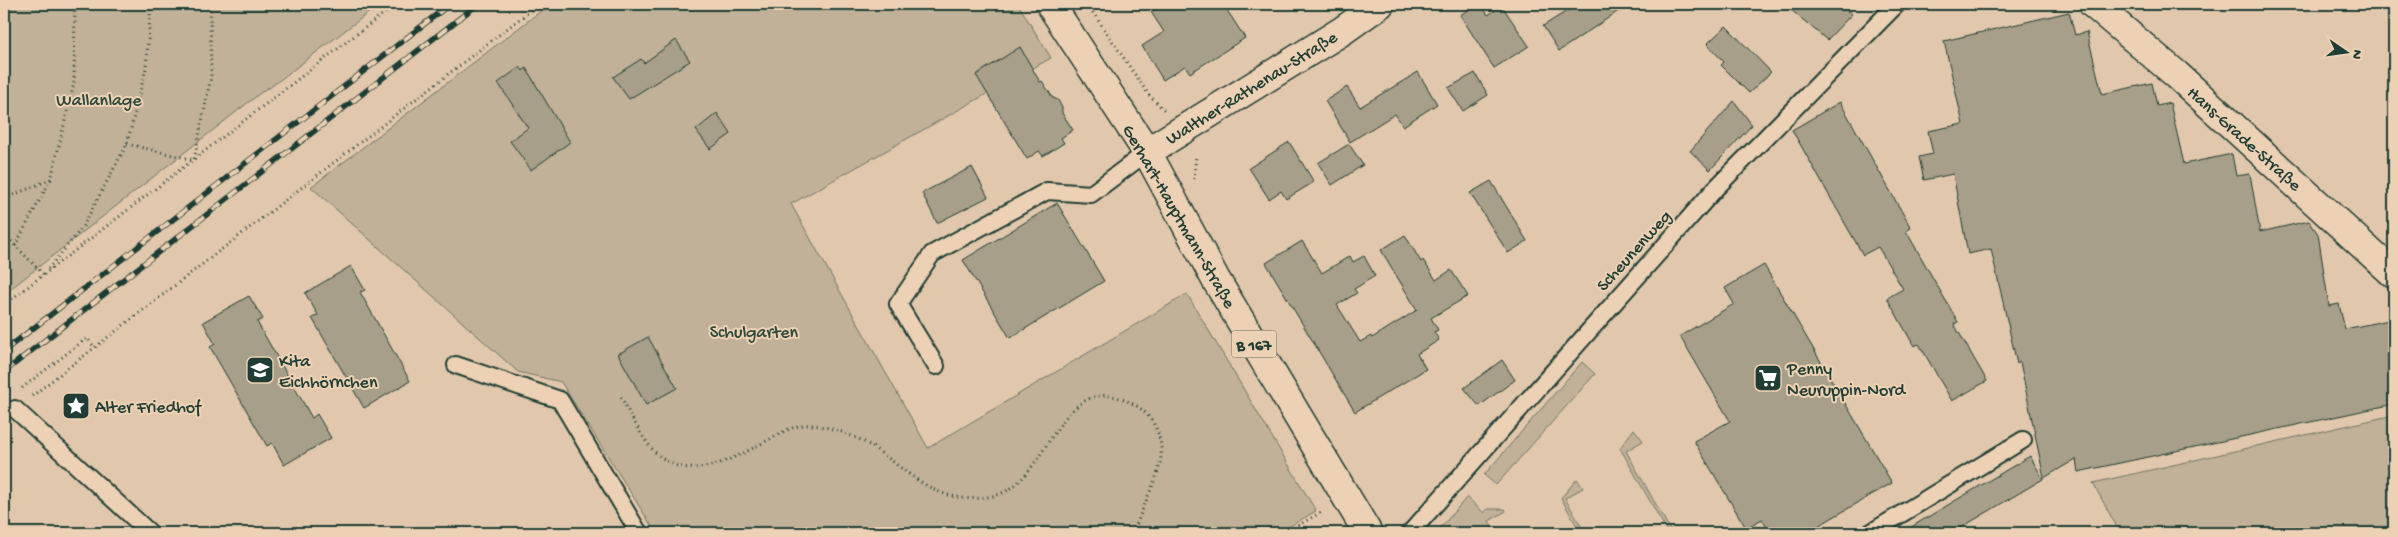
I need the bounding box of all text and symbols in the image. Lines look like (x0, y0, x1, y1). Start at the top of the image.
street label: Walther-Rathenau-Straße (1163, 27, 1343, 151)
north arrow (2320, 28, 2370, 78)
text: N (2347, 48, 2366, 61)
street label: Hans-Grade-Straße (2182, 83, 2305, 197)
park label: Wallanlage (56, 91, 142, 112)
street label: Gerhart-Hauptmann-Straße (1117, 122, 1239, 314)
street label: Scheunenweg (1593, 207, 1677, 297)
park label: Schulgarten (710, 323, 799, 344)
road number: B 167 (1232, 330, 1276, 358)
place label: Kita Eichhörnchen (279, 352, 378, 394)
school or university icon: Kita Eichhörnchen (245, 355, 275, 385)
place label: Penny Neuruppin-Nord (1786, 360, 1907, 402)
supermarket icon: Penny Neuruppin-Nord (1753, 363, 1783, 393)
place icon: Alter Friedhof (61, 391, 91, 421)
place label: Alter Friedhof (95, 398, 202, 419)

